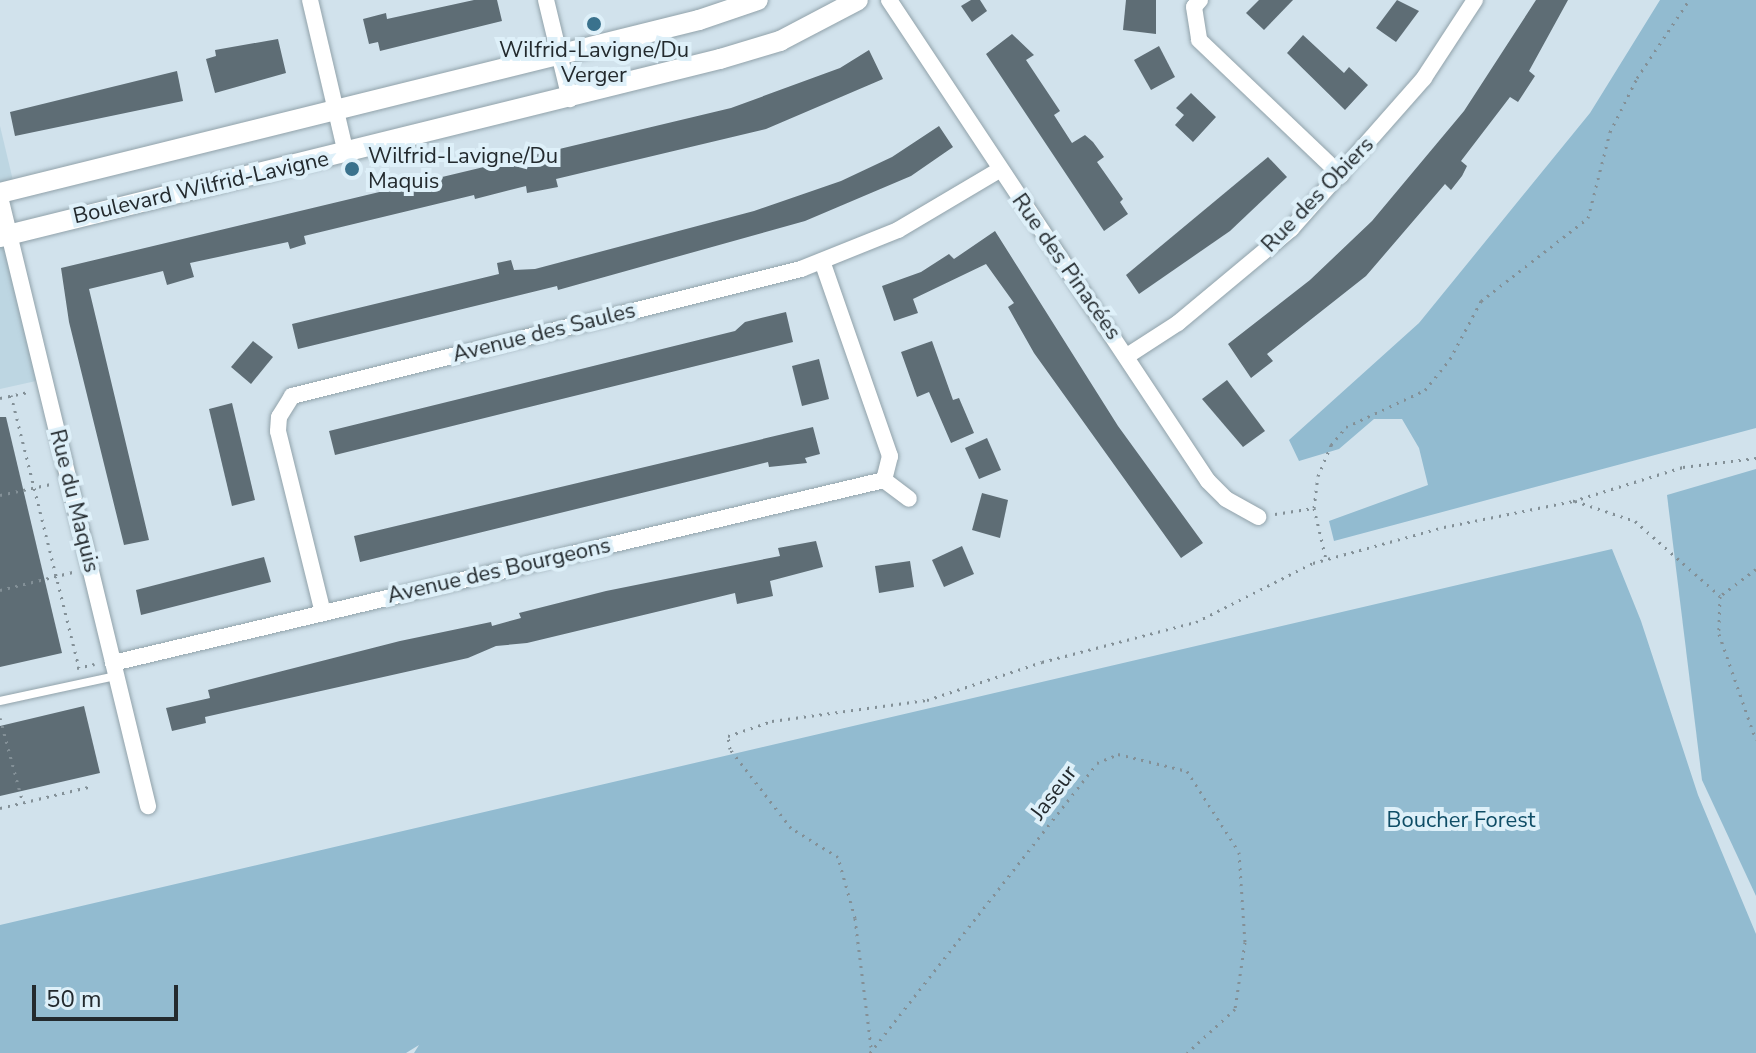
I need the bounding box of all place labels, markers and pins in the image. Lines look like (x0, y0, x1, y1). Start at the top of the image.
marker: Wilfrid-Lavigne/Du Verger (585, 15, 603, 33)
place label: Wilfrid-Lavigne/Du Verger (499, 37, 689, 88)
place label: Wilfrid-Lavigne/Du Maquis (368, 143, 558, 194)
marker: Wilfrid-Lavigne/Du Maquis (343, 160, 361, 178)

